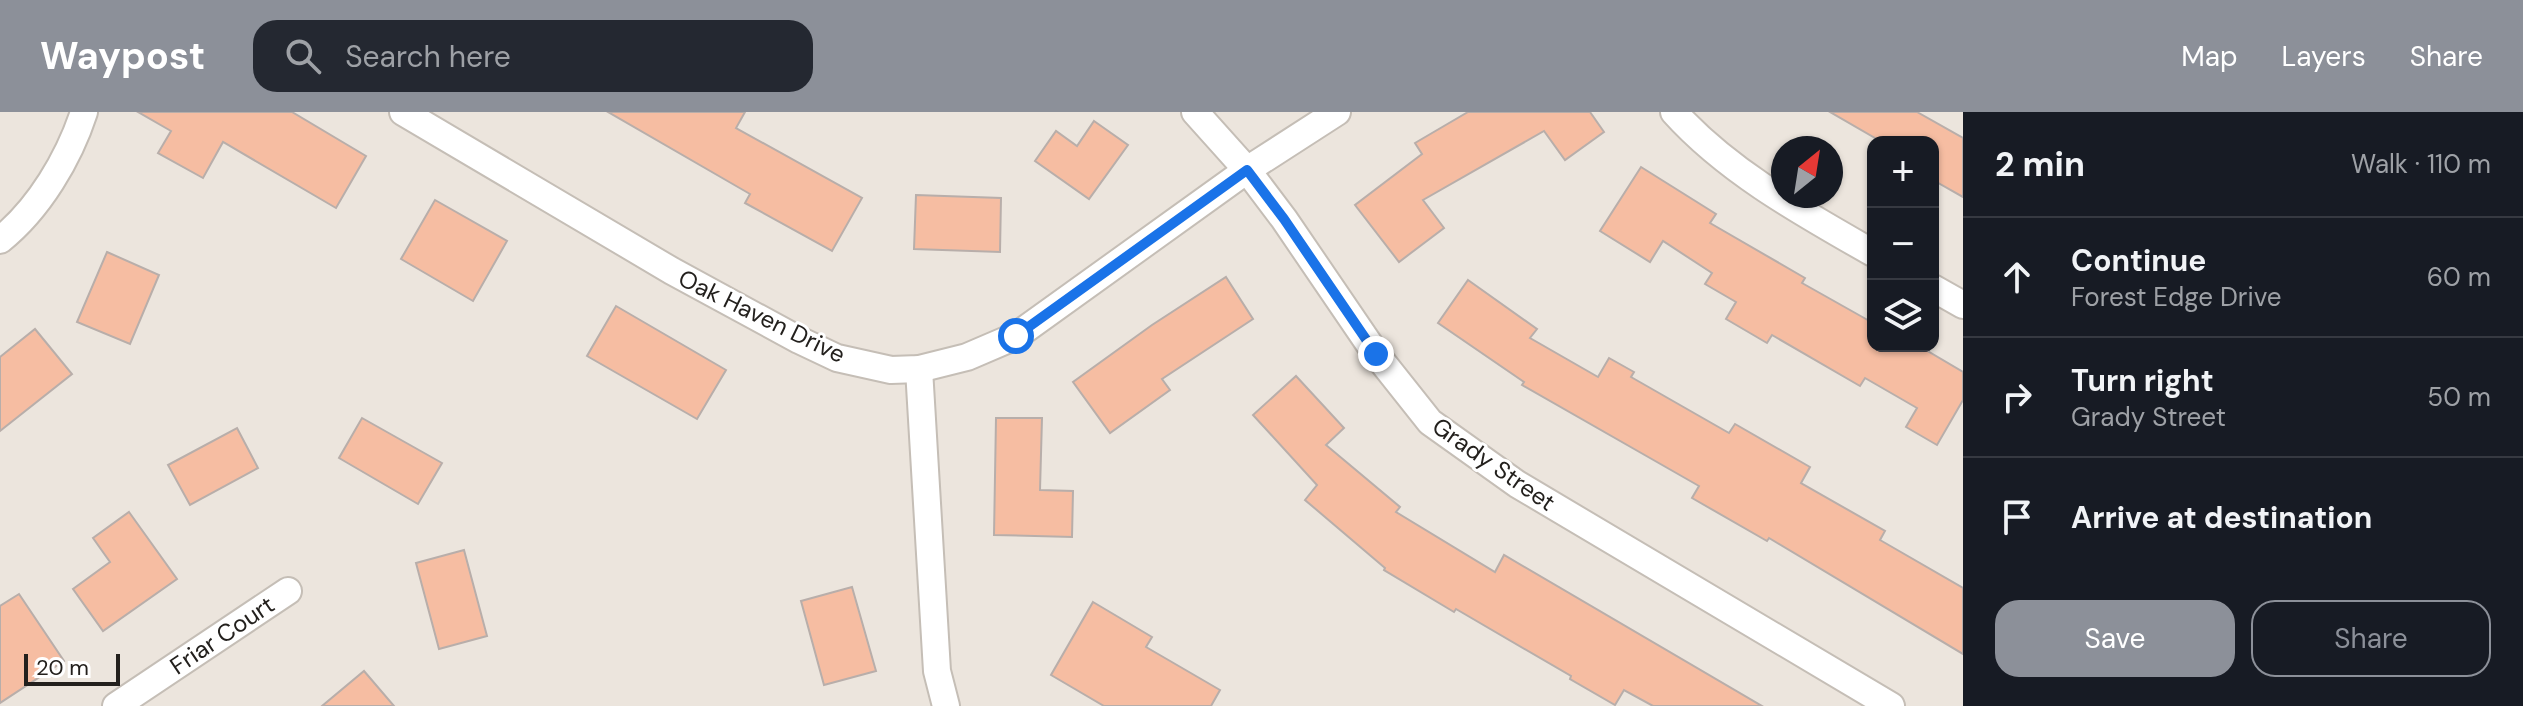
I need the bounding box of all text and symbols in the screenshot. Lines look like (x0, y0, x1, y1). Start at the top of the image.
search box (253, 20, 813, 92)
text: Waypost (40, 31, 205, 81)
icon: search (281, 34, 325, 78)
text: Search here (345, 37, 511, 76)
text: Map (2181, 38, 2238, 75)
text: Layers (2282, 38, 2366, 75)
text: Share (2410, 38, 2483, 75)
north arrow (1771, 136, 1843, 208)
map controls (1867, 136, 1939, 352)
button: + (1867, 136, 1939, 208)
text: 2 min (1995, 142, 2085, 187)
text: Walk · 110 m (2351, 147, 2491, 181)
button: − (1867, 208, 1939, 280)
text: Continue (2071, 241, 2206, 280)
icon: ahead (1995, 255, 2039, 299)
text: 60 m (2427, 260, 2491, 294)
street label: Oak Haven Drive (674, 262, 850, 370)
button: layers (1867, 280, 1939, 352)
text: Forest Edge Drive (2071, 280, 2282, 314)
route start (998, 318, 1034, 354)
route end (1358, 336, 1394, 372)
text: Turn right (2071, 361, 2214, 400)
icon: right (1995, 375, 2039, 419)
text: 50 m (2427, 380, 2491, 414)
text: Grady Street (2071, 400, 2226, 434)
street label: Grady Street (1427, 410, 1561, 518)
icon: arrive (1995, 495, 2039, 539)
text: Arrive at destination (2071, 498, 2372, 537)
street label: Friar Court (164, 589, 280, 681)
button: Save (1995, 600, 2235, 677)
button: Share (2251, 600, 2491, 677)
scale bar (24, 650, 120, 686)
text: 20 m (36, 653, 89, 682)

